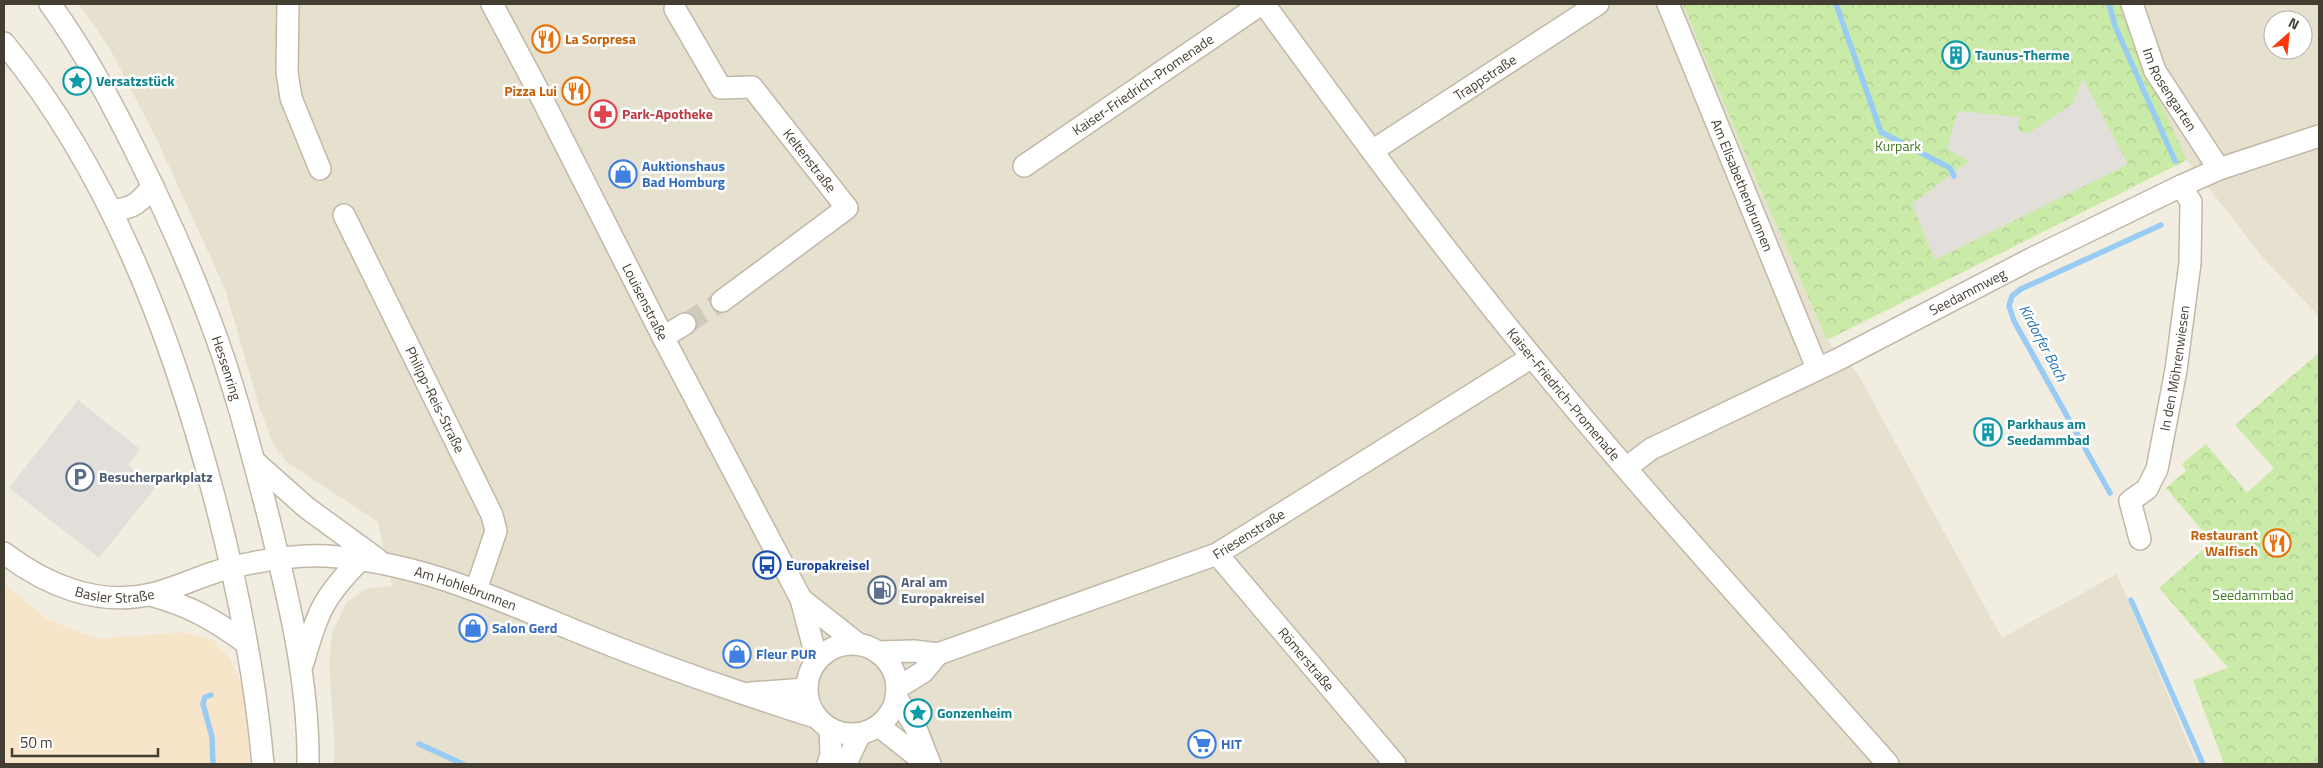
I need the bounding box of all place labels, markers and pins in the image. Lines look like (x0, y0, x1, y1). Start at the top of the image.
restaurant icon: La Sorpresa (531, 24, 561, 54)
place label: La Sorpresa (565, 28, 636, 49)
building icon: Taunus-Therme (1941, 40, 1971, 70)
place label: Taunus-Therme (1975, 44, 2070, 65)
place icon: Versatzstück (62, 66, 92, 96)
place label: Versatzstück (96, 70, 175, 91)
restaurant icon: Pizza Lui (561, 76, 591, 106)
place label: Pizza Lui (504, 80, 557, 101)
pharmacy icon: Park-Apotheke (588, 99, 618, 129)
place label: Park-Apotheke (622, 103, 713, 124)
place label: Auktionshaus Bad Homburg (642, 155, 726, 192)
shop icon: Auktionshaus Bad Homburg (608, 159, 638, 189)
place label: Parkhaus am Seedammbad (2007, 413, 2090, 450)
building icon: Parkhaus am Seedammbad (1973, 417, 2003, 447)
parking icon: Besucherparkplatz (65, 462, 95, 492)
place label: Besucherparkplatz (99, 466, 213, 487)
place label: Restaurant Walfisch (2190, 524, 2258, 561)
restaurant icon: Restaurant Walfisch (2262, 528, 2292, 558)
bus stop icon: Europakreisel (752, 550, 782, 580)
place label: Europakreisel (786, 554, 870, 575)
place label: Aral am Europakreisel (901, 571, 985, 608)
fuel station icon: Aral am Europakreisel (867, 575, 897, 605)
shop icon: Salon Gerd (458, 613, 488, 643)
place label: Salon Gerd (492, 617, 557, 638)
shop icon: Fleur PUR (722, 639, 752, 669)
place label: Fleur PUR (756, 643, 817, 664)
place icon: Gonzenheim (903, 698, 933, 728)
place label: Gonzenheim (937, 702, 1012, 723)
supermarket icon: HIT (1187, 729, 1217, 759)
place label: HIT (1221, 733, 1242, 754)

